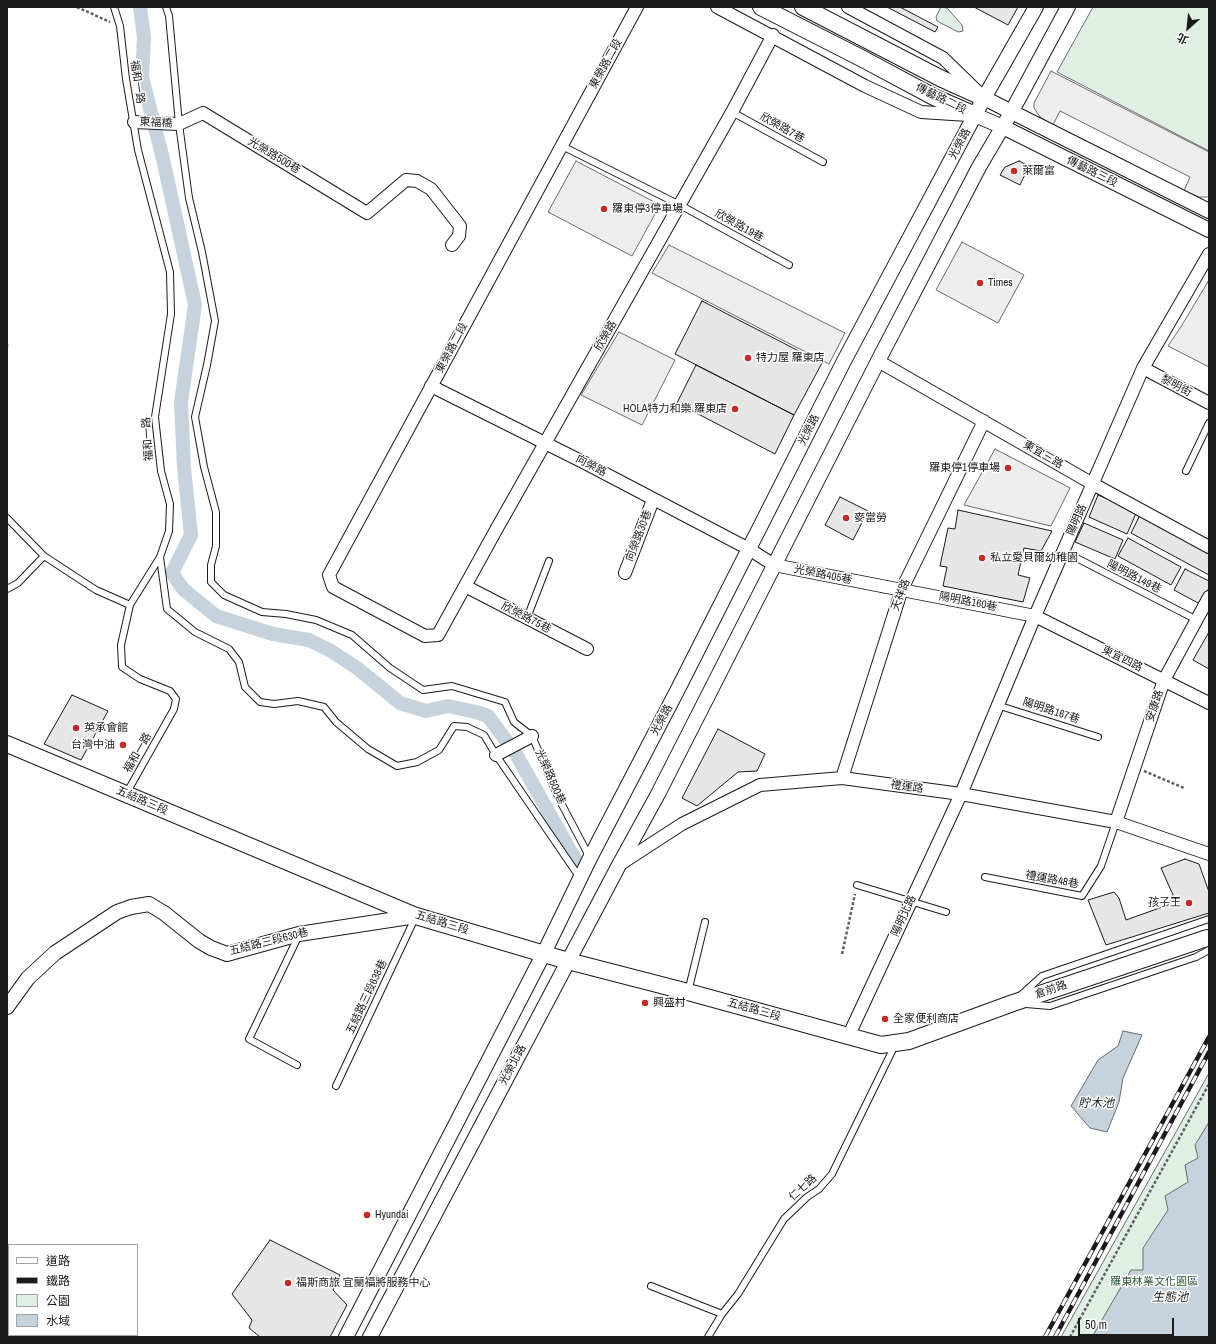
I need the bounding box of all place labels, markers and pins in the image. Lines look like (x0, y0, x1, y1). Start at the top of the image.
place label: 萊爾富 (1022, 164, 1055, 178)
marker: 萊爾富 (1009, 166, 1019, 176)
place label: 羅東停3停車場 (612, 202, 683, 216)
marker: 羅東停3停車場 (599, 204, 609, 214)
place label: Times (988, 276, 1013, 290)
marker: Times (975, 278, 985, 288)
place label: 特力屋 羅東店 (756, 351, 825, 365)
marker: 特力屋 羅東店 (743, 353, 753, 363)
place label: HOLA特力和樂 羅東店 (623, 402, 727, 416)
marker: HOLA特力和樂 羅東店 (730, 404, 740, 414)
place label: 羅東停1停車場 (929, 461, 1000, 475)
marker: 羅東停1停車場 (1003, 463, 1013, 473)
place label: 麥當勞 (854, 511, 887, 525)
marker: 麥當勞 (841, 513, 851, 523)
place label: 私立愛貝爾幼稚園 (990, 551, 1078, 565)
marker: 私立愛貝爾幼稚園 (977, 553, 987, 563)
place label: 英承會館 (84, 721, 128, 735)
marker: 英承會館 (71, 723, 81, 733)
place label: 台灣中油 (71, 738, 115, 752)
marker: 台灣中油 (118, 740, 128, 750)
place label: 孩子王 (1148, 896, 1181, 910)
marker: 孩子王 (1184, 898, 1194, 908)
place label: 興盛村 (653, 996, 686, 1010)
marker: 興盛村 (640, 998, 650, 1008)
place label: 全家便利商店 (893, 1012, 959, 1026)
marker: 全家便利商店 (880, 1014, 890, 1024)
place label: Hyundai (375, 1208, 409, 1222)
marker: Hyundai (362, 1210, 372, 1220)
place label: 福斯商旅 宜蘭福將服務中心 (296, 1276, 431, 1290)
marker: 福斯商旅 宜蘭福將服務中心 (283, 1278, 293, 1288)

